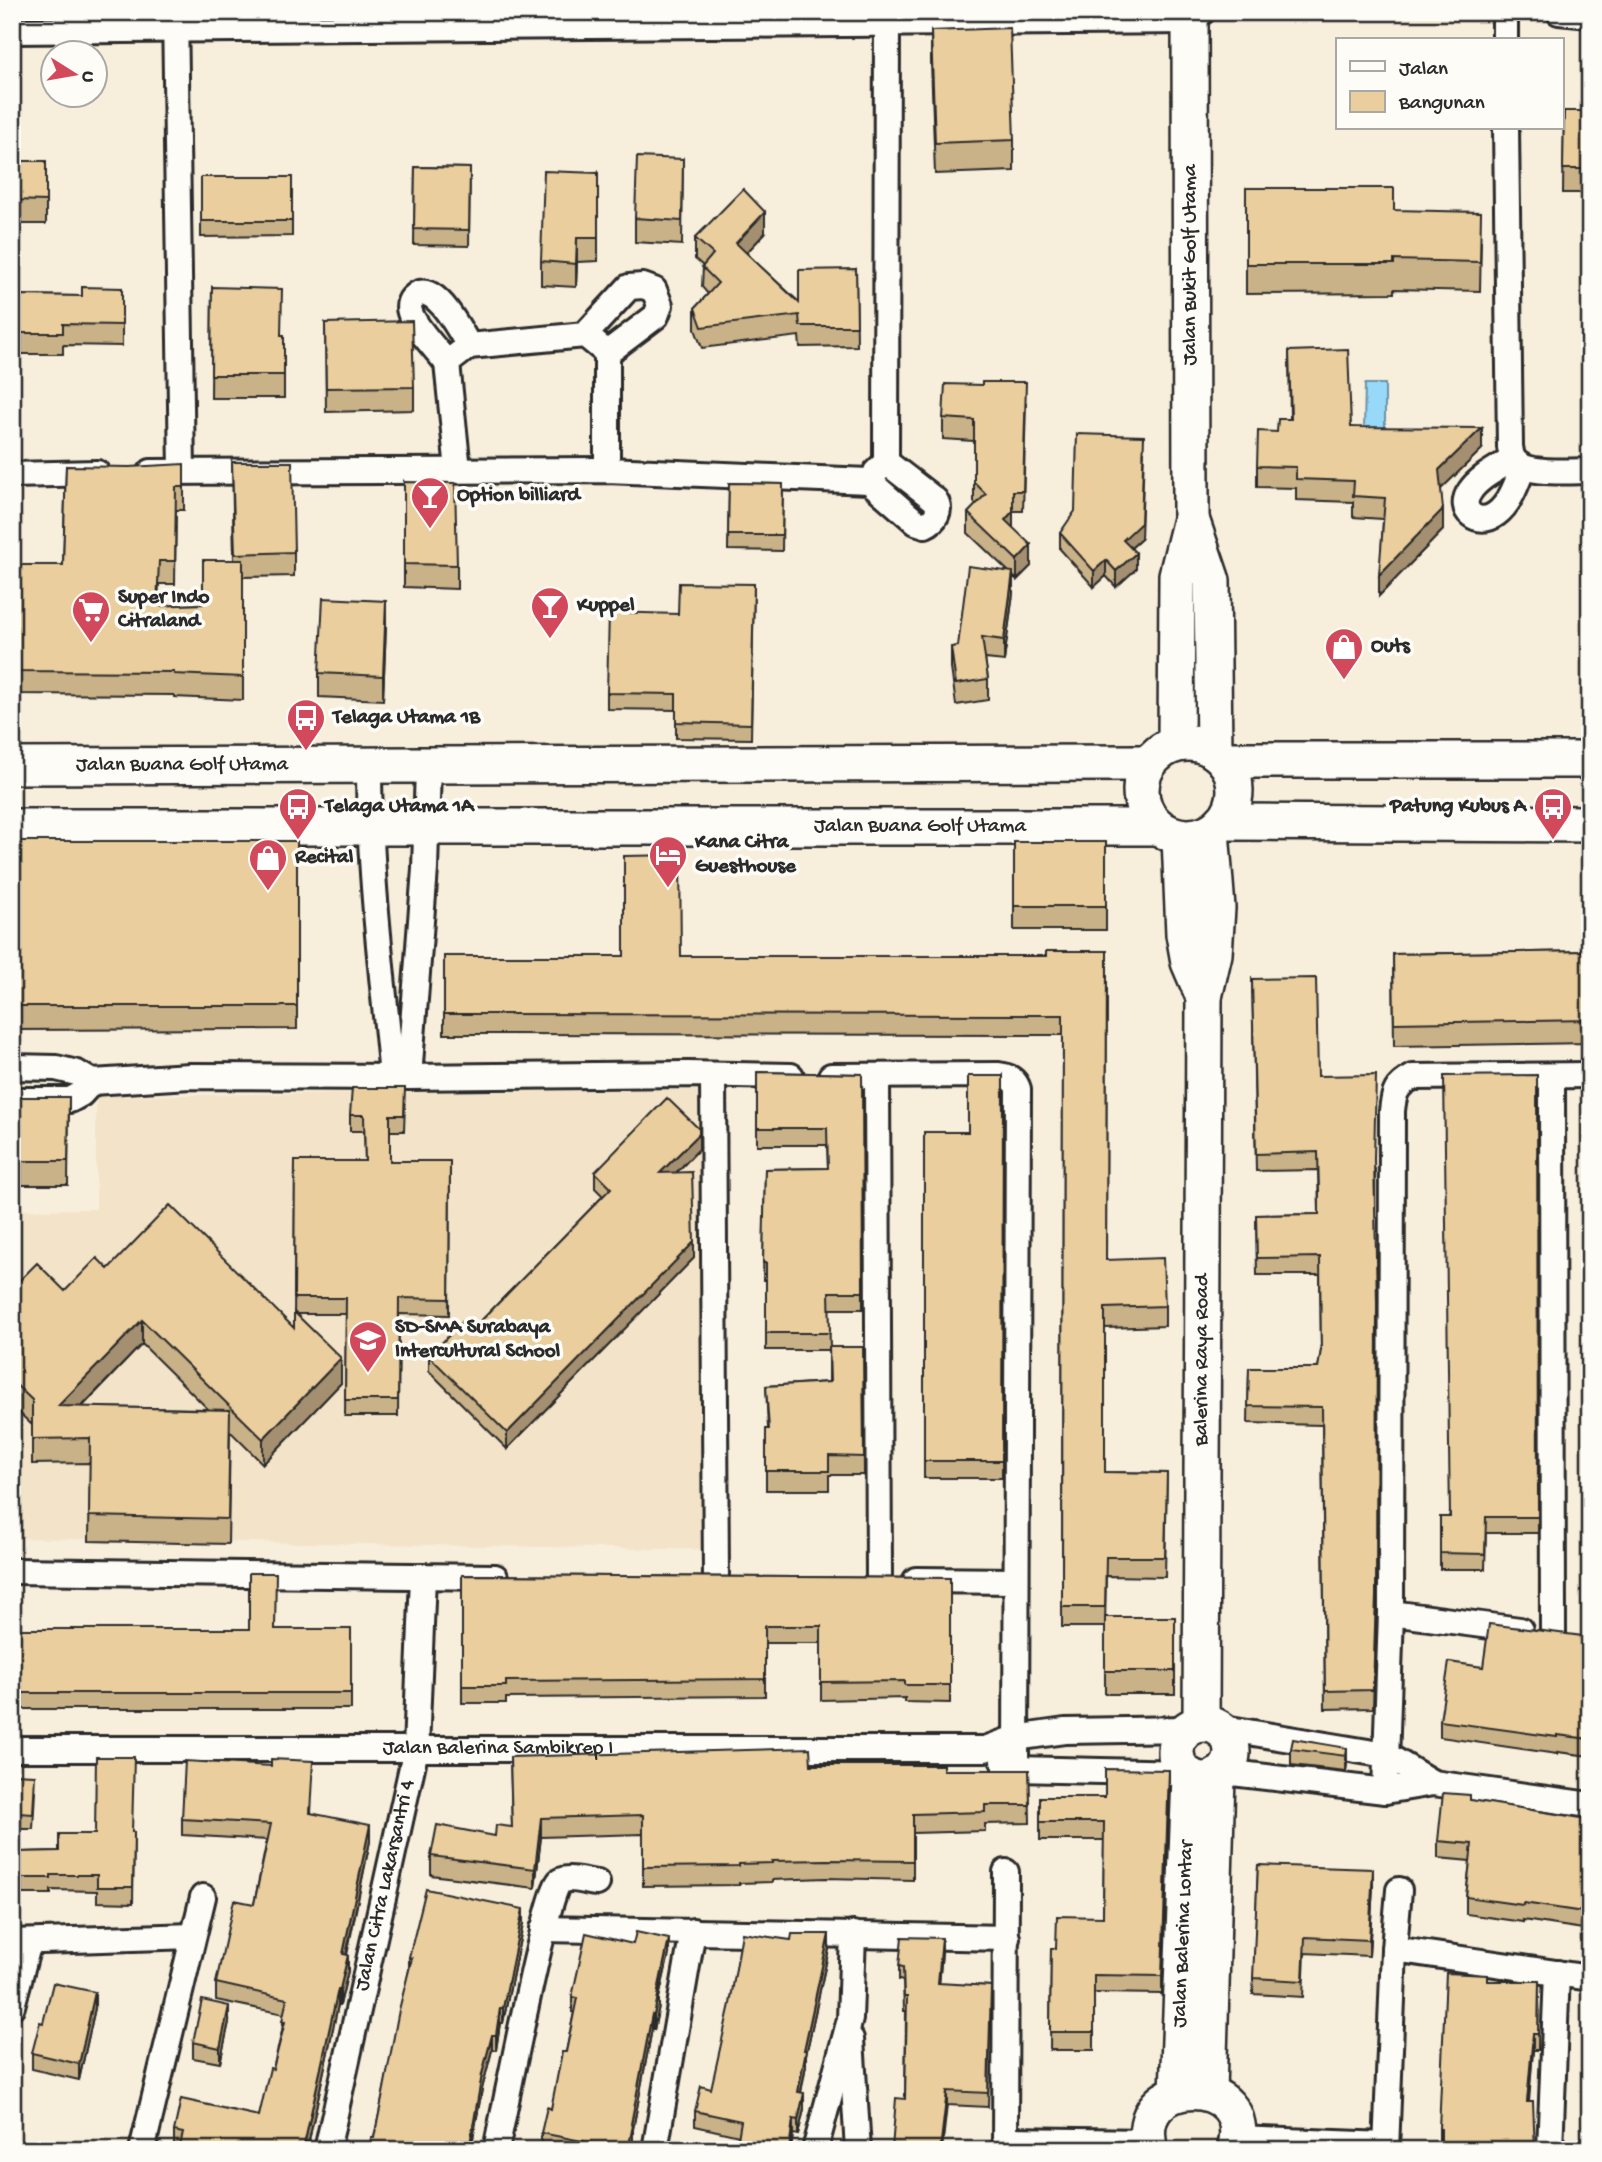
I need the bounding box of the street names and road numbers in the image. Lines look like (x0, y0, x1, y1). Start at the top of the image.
street label: Jalan Bukit Golf Utama (1179, 163, 1204, 366)
street label: Jalan Buana Golf Utama (76, 753, 289, 778)
street label: Jalan Buana Golf Utama (814, 815, 1027, 840)
street label: Balerina Raya Road (1190, 1272, 1215, 1447)
street label: Jalan Balerina Sambikrep I (383, 1737, 613, 1762)
street label: Jalan Citra Lakarsantri 4 (350, 1778, 421, 1993)
street label: Jalan Balerina Lontar (1168, 1839, 1200, 2028)

